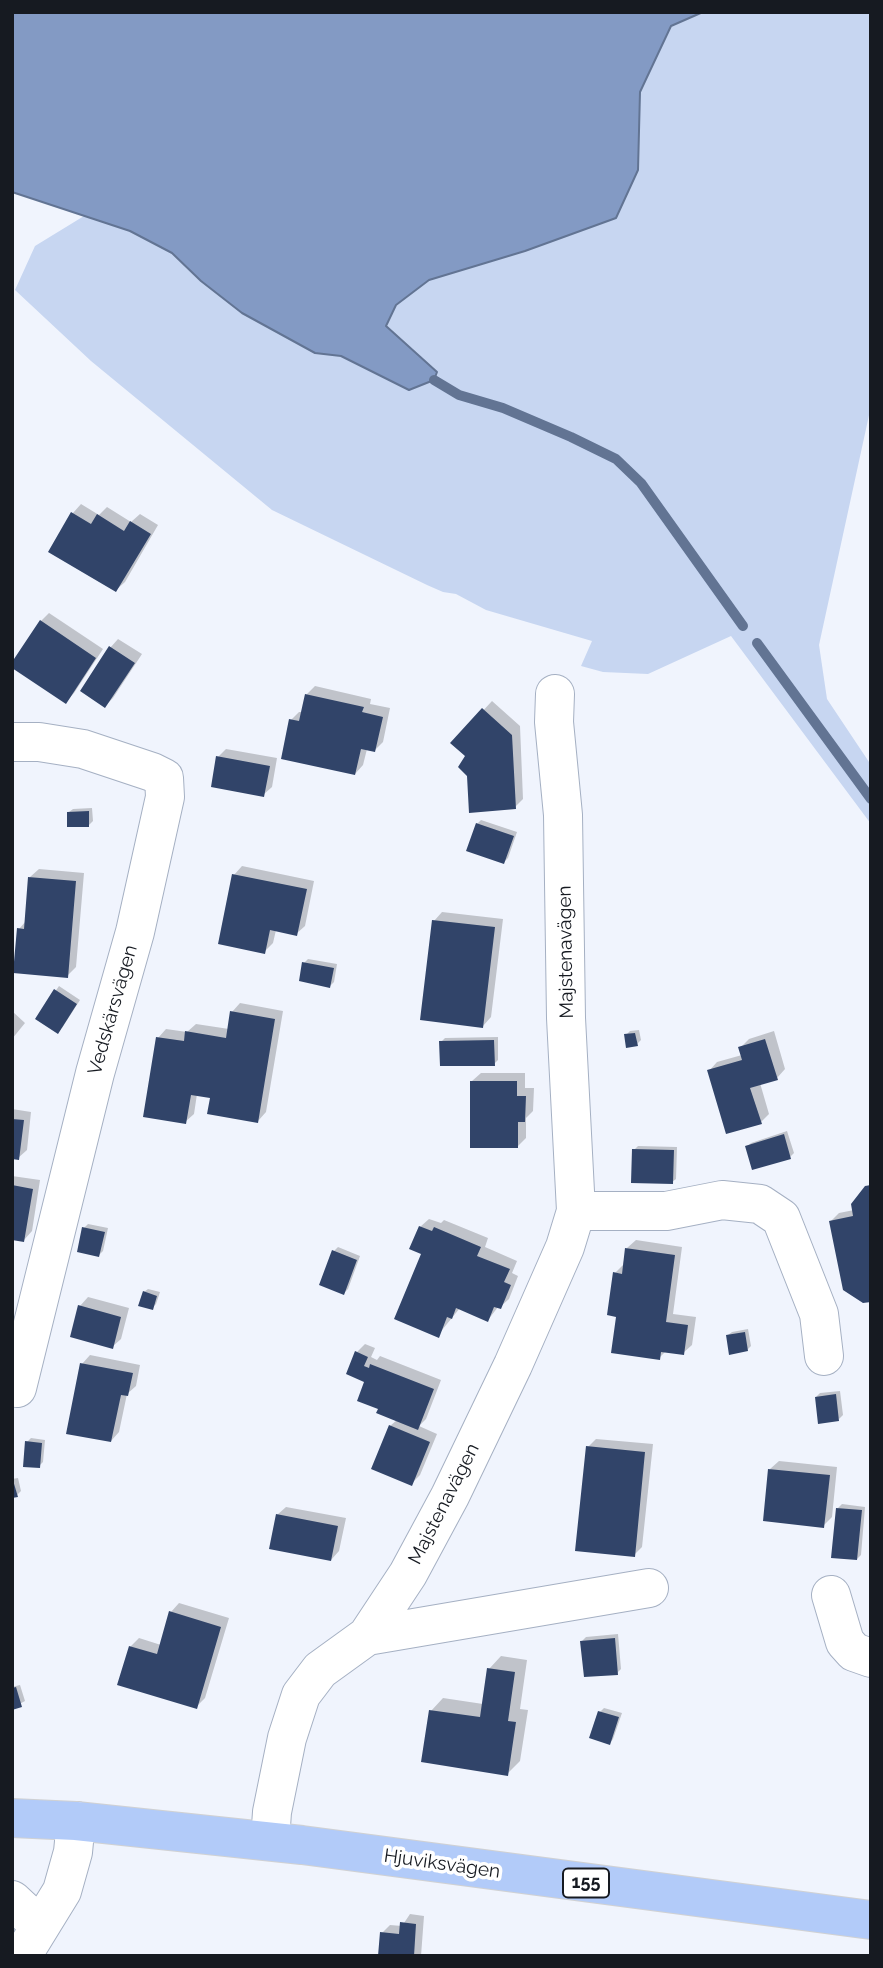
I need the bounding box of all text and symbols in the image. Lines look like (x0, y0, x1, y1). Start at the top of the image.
street label: Majstenavägen (553, 885, 579, 1019)
street label: Vedskärsvägen (84, 942, 142, 1078)
street label: Majstenavägen (404, 1440, 484, 1568)
street label: Hjuviksvägen (382, 1845, 502, 1883)
road number: 155 (563, 1868, 609, 1898)

